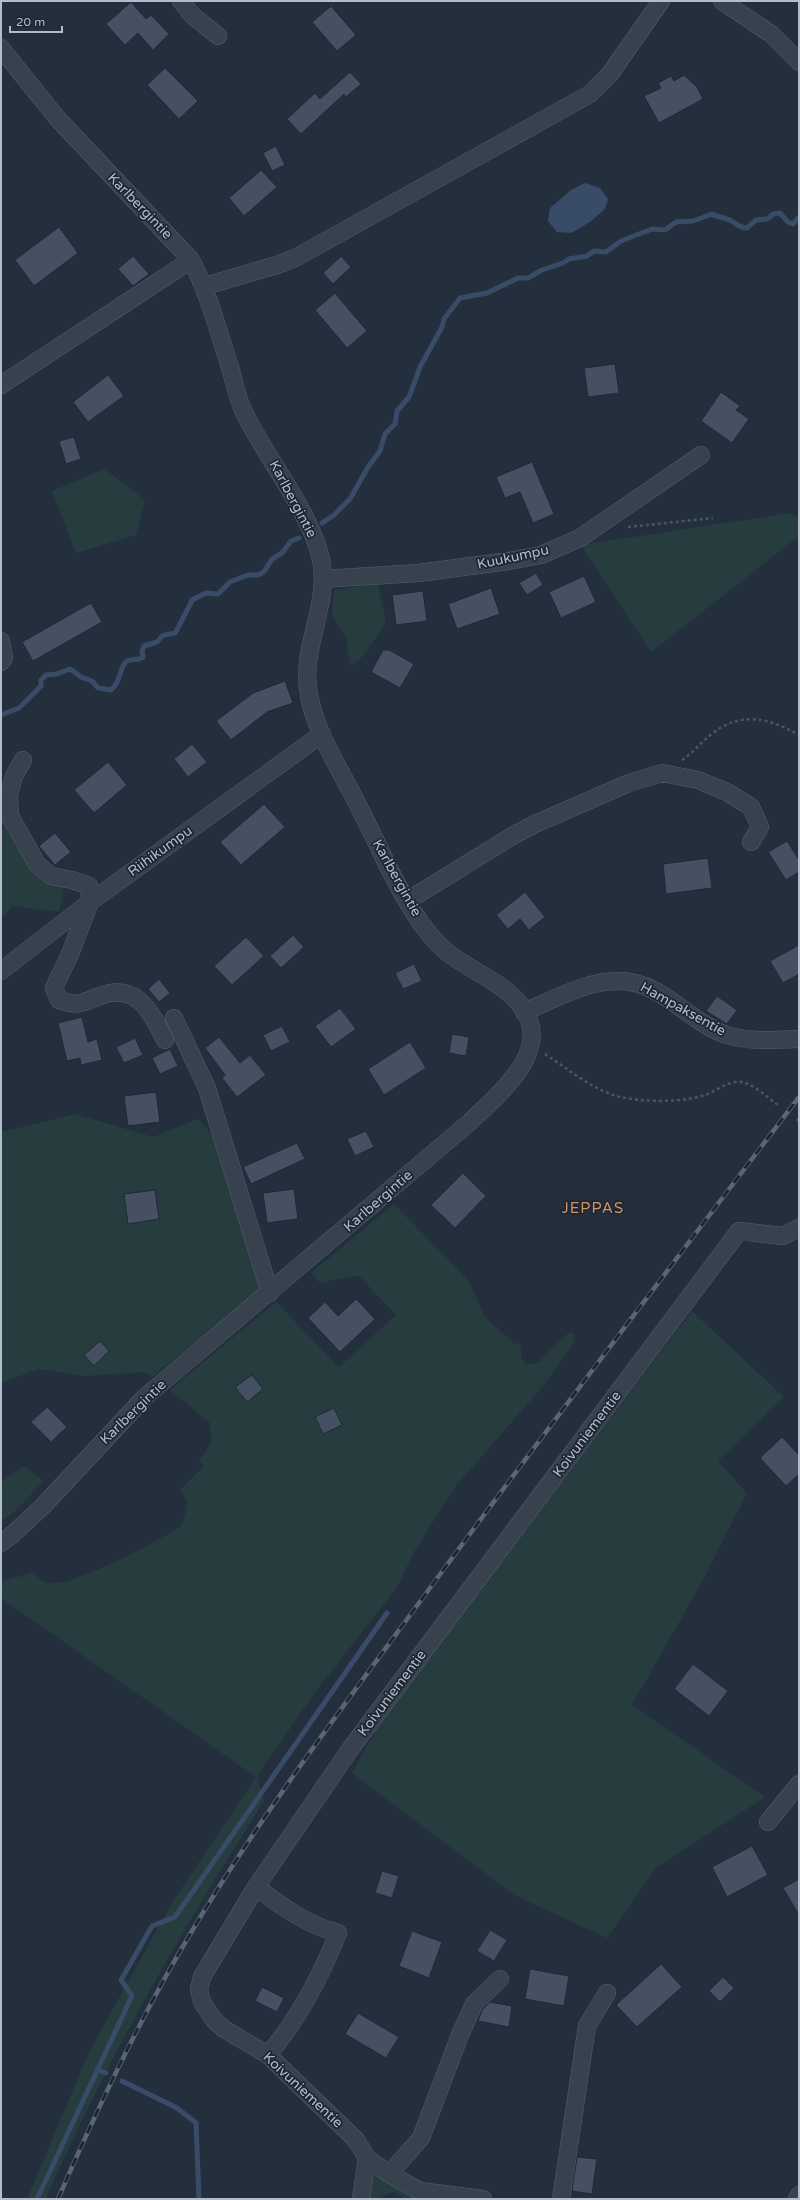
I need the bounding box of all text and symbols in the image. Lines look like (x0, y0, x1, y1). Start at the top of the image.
scale bar (10, 8, 62, 34)
text: 20 m (16, 15, 45, 29)
street label: Karlbergintie (104, 169, 176, 243)
street label: Karlbergintie (265, 457, 321, 541)
street label: Kuukumpu (476, 541, 550, 573)
street label: Riihikumpu (125, 822, 195, 880)
street label: Karlbergintie (369, 837, 425, 920)
street label: Hampaksentie (637, 978, 729, 1040)
street label: Karlbergintie (340, 1167, 416, 1235)
district label: JEPPAS (562, 1199, 624, 1217)
street label: Karlbergintie (96, 1376, 170, 1448)
street label: Koivuniementie (549, 1388, 625, 1480)
street label: Koivuniementie (354, 1647, 430, 1739)
street label: Koivuniementie (259, 2049, 347, 2131)

